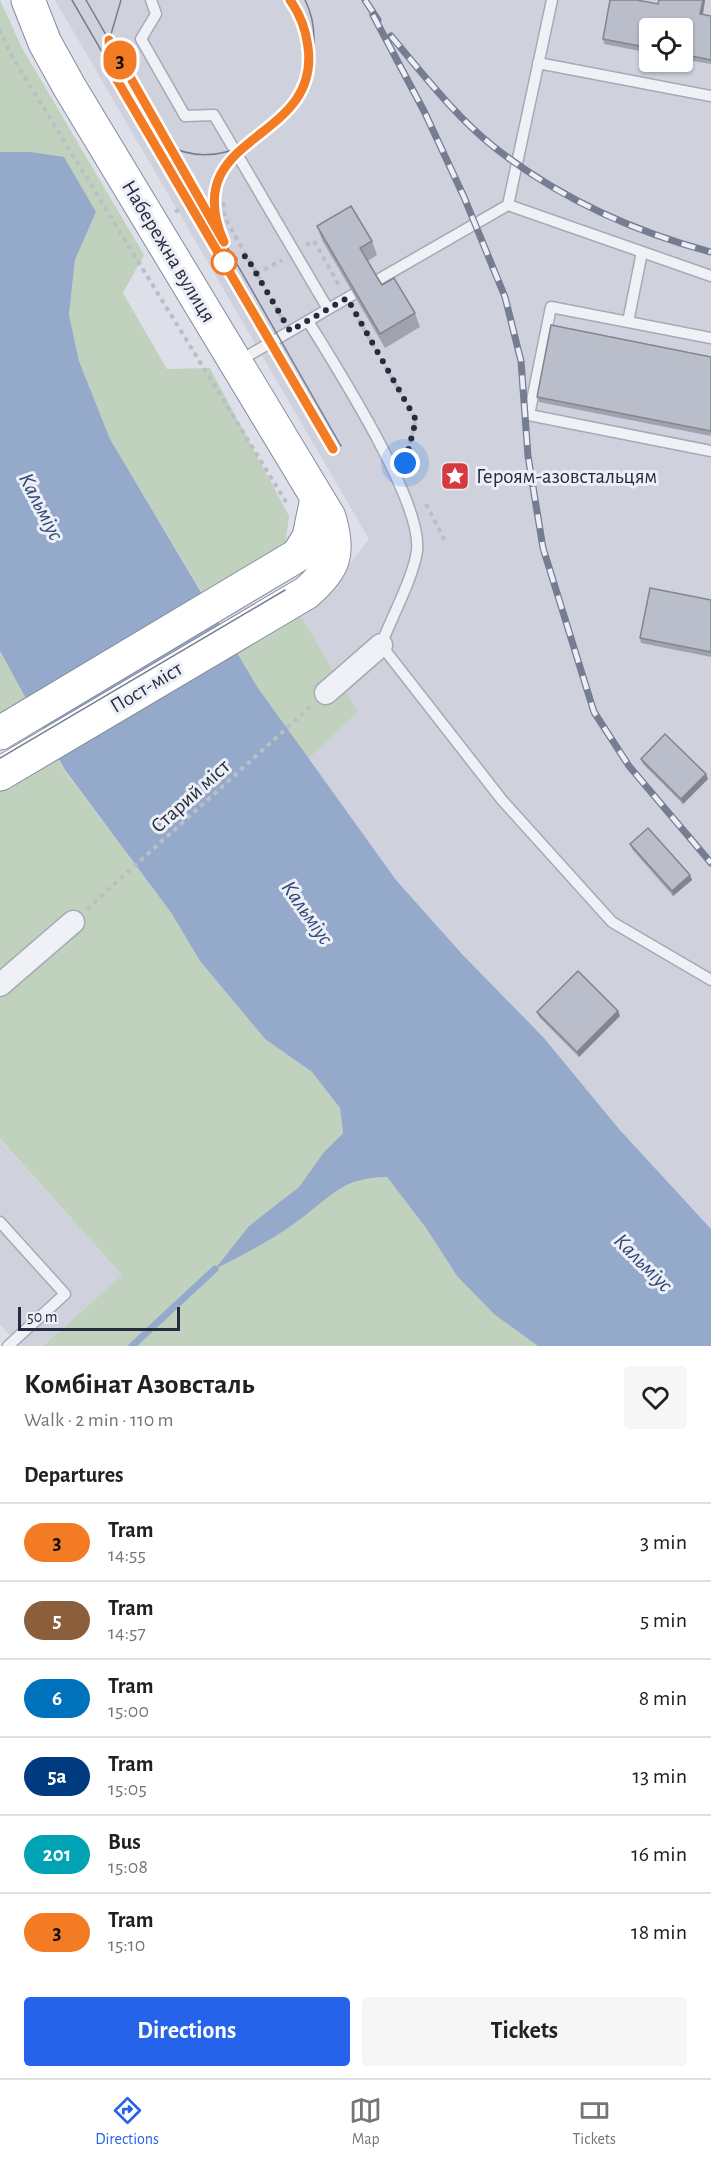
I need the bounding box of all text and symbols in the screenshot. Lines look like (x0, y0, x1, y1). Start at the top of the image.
map controls (639, 18, 693, 72)
button: locate (639, 18, 693, 72)
line badge: 3 (100, 40, 140, 80)
text: 3 (115, 50, 125, 71)
street label: Набережна вулиця (118, 176, 219, 326)
unlabelled marker (211, 249, 237, 275)
your location (390, 448, 420, 478)
place icon: Героям-азовстальцям (439, 460, 471, 492)
place label: Героям-азовстальцям (476, 466, 657, 487)
water label: Кальміус (15, 469, 68, 544)
street label: Пост-міст (107, 658, 186, 717)
street label: Старий міст (147, 755, 234, 837)
water label: Кальміус (277, 877, 337, 949)
water label: Кальміус (610, 1229, 677, 1296)
scale bar (18, 1304, 180, 1332)
text: 50 m (27, 1309, 58, 1325)
button: heart (624, 1366, 687, 1429)
text: Комбінат Азовсталь (24, 1371, 255, 1399)
text: Walk · 2 min · 110 m (24, 1410, 174, 1430)
text: Departures (24, 1464, 124, 1486)
text: Tram (108, 1519, 153, 1541)
text: 3 min (640, 1531, 687, 1553)
text: 3 (52, 1532, 62, 1553)
text: 14:55 (108, 1545, 146, 1565)
text: Tram (108, 1597, 153, 1619)
text: 5 min (640, 1609, 687, 1631)
text: 5 (52, 1610, 62, 1631)
text: 14:57 (108, 1623, 146, 1643)
text: Tram (108, 1675, 153, 1697)
text: 8 min (639, 1687, 687, 1709)
text: 6 (52, 1688, 62, 1709)
text: 15:00 (108, 1701, 149, 1721)
text: Tram (108, 1753, 153, 1775)
text: 13 min (632, 1765, 687, 1787)
text: 5а (47, 1766, 67, 1787)
text: 15:05 (108, 1779, 147, 1799)
text: Bus (108, 1831, 141, 1853)
text: 16 min (631, 1843, 687, 1865)
text: 201 (43, 1844, 71, 1865)
text: 15:08 (108, 1857, 148, 1877)
text: Tram (108, 1909, 153, 1931)
text: 18 min (631, 1921, 687, 1943)
text: 3 (52, 1922, 62, 1943)
text: 15:10 (108, 1935, 145, 1955)
button: Directions (24, 1997, 350, 2066)
button: Tickets (362, 1997, 687, 2066)
tab: Directions (95, 2094, 159, 2149)
tab: Map (349, 2094, 382, 2149)
tab: Tickets (573, 2094, 616, 2149)

